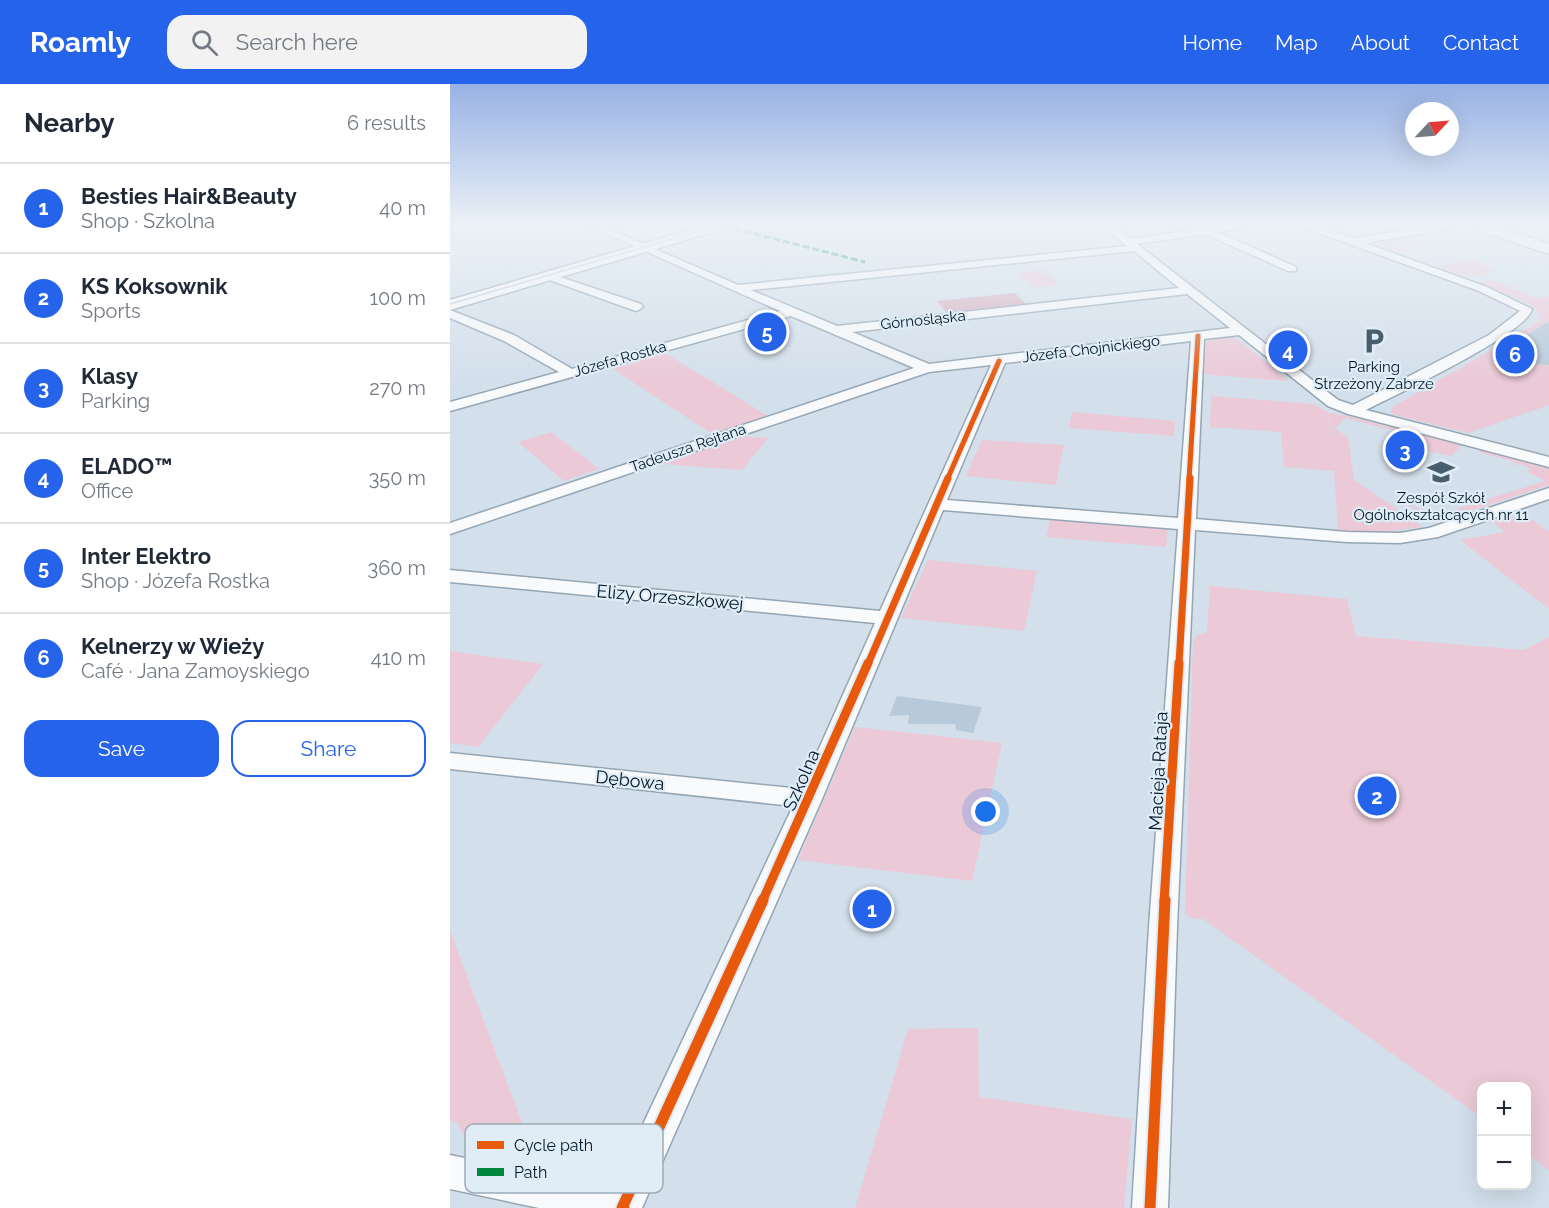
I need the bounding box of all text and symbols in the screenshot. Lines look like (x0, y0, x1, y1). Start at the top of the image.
search box (167, 15, 587, 69)
text: Roamly (30, 26, 131, 59)
icon: search (188, 26, 221, 59)
text: Search here (236, 29, 358, 55)
text: Home (1183, 30, 1242, 55)
text: Map (1275, 30, 1318, 55)
text: About (1351, 30, 1410, 55)
text: Contact (1443, 30, 1519, 55)
north arrow (1405, 102, 1459, 156)
text: Nearby (24, 108, 114, 138)
text: 6 results (347, 111, 426, 135)
text: Besties Hair&Beauty (81, 183, 297, 209)
text: 1 (39, 196, 48, 220)
text: 40 m (379, 196, 426, 220)
text: Shop · Szkolna (81, 209, 215, 233)
text: KS Koksownik (81, 273, 227, 299)
text: 2 (38, 286, 49, 310)
text: 100 m (369, 286, 426, 310)
text: Sports (81, 299, 141, 323)
street label: Górnośląska (880, 307, 966, 333)
pin: 5 (748, 310, 786, 354)
parking icon: Parking Strzeżony Zabrze (1359, 326, 1389, 356)
pin: 4 (1268, 328, 1308, 372)
street label: Józefa Chojnickiego (1021, 332, 1161, 366)
pin: 6 (1496, 332, 1534, 376)
street label: Józefa Rostka (572, 337, 668, 381)
place label: Parking Strzeżony Zabrze (1314, 358, 1434, 393)
text: Klasy (81, 363, 138, 389)
text: 3 (38, 376, 49, 400)
text: 270 m (369, 376, 426, 400)
text: Parking (81, 389, 150, 413)
street label: Tadeusza Rejtana (628, 420, 748, 476)
pin: 3 (1386, 428, 1424, 472)
text: ELADO™ (81, 453, 172, 479)
school or university icon: Zespół Szkół Ogólnokształcących nr 11 (1426, 457, 1456, 487)
text: 4 (38, 466, 49, 490)
text: 350 m (369, 466, 426, 490)
text: Office (81, 479, 133, 503)
place label: Zespół Szkół Ogólnokształcących nr 11 (1354, 489, 1529, 524)
text: Inter Elektro (81, 543, 211, 569)
text: 5 (38, 556, 49, 580)
text: 360 m (368, 556, 426, 580)
text: Shop · Józefa Rostka (81, 569, 270, 593)
street label: Elizy Orzeszkowej (596, 580, 744, 614)
text: Kelnerzy w Wieży (81, 633, 264, 659)
text: 6 (37, 646, 50, 670)
text: 410 m (371, 646, 426, 670)
text: Café · Jana Zamoyskiego (81, 659, 310, 683)
street label: Macieja Rataja (1144, 711, 1172, 831)
button: Save (24, 720, 219, 777)
button: Share (231, 720, 426, 777)
street label: Szkolna (778, 746, 824, 814)
street label: Dębowa (595, 766, 665, 794)
pin: 2 (1358, 774, 1396, 818)
your location (971, 797, 1000, 826)
pin: 1 (852, 886, 892, 932)
map controls (1477, 1082, 1531, 1190)
button: + (1477, 1082, 1531, 1136)
legend (465, 1124, 663, 1193)
text: Cycle path (514, 1136, 593, 1155)
button: − (1477, 1136, 1531, 1190)
text: Path (514, 1163, 547, 1182)

